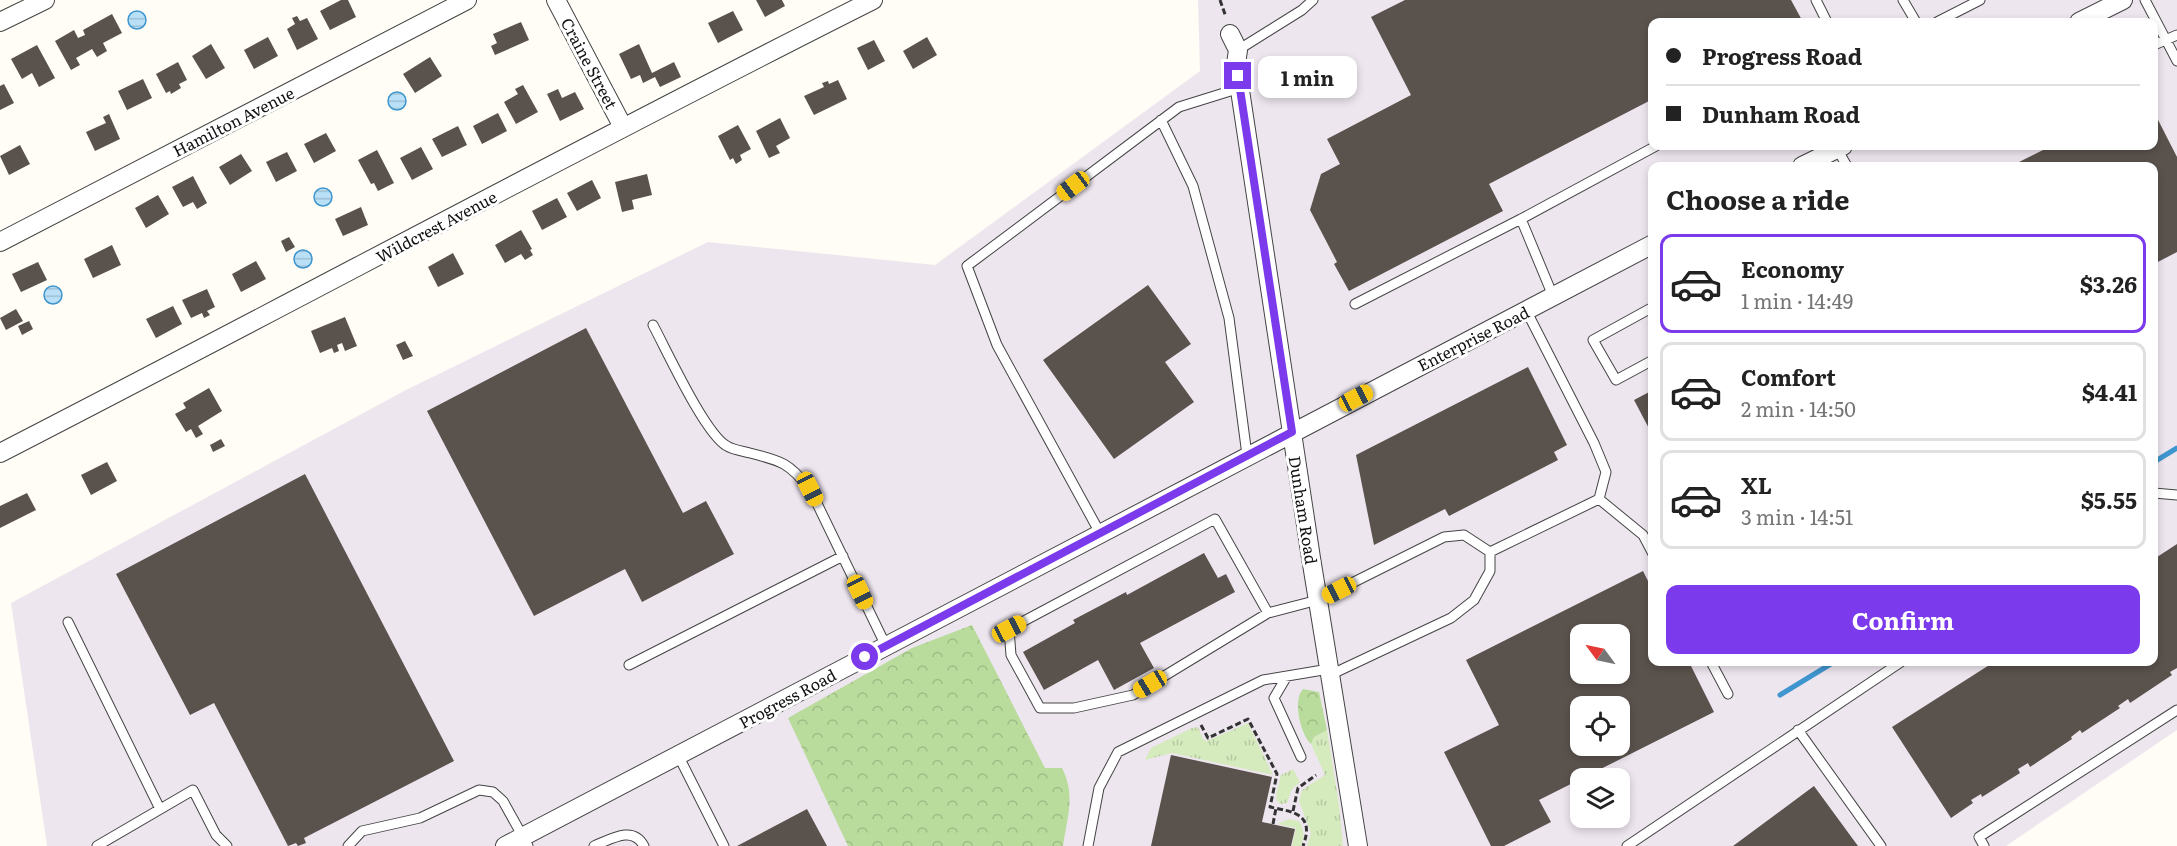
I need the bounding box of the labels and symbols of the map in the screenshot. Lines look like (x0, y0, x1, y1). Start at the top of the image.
street label: Craine Street (556, 13, 624, 113)
callout: 1 min (1259, 55, 1358, 97)
route end (1224, 62, 1251, 89)
street label: Hamilton Avenue (168, 80, 298, 162)
car (1053, 168, 1093, 204)
street label: Wildcrest Avenue (371, 184, 501, 268)
street label: Enterprise Road (1413, 299, 1533, 377)
car (1336, 382, 1376, 414)
street label: Dunham Road (1284, 454, 1324, 566)
car (794, 469, 826, 509)
car (844, 572, 876, 612)
car (1319, 574, 1359, 606)
car (989, 613, 1029, 645)
north arrow (1570, 624, 1630, 684)
route start (851, 643, 878, 670)
street label: Progress Road (734, 662, 840, 734)
car (1130, 667, 1170, 701)

